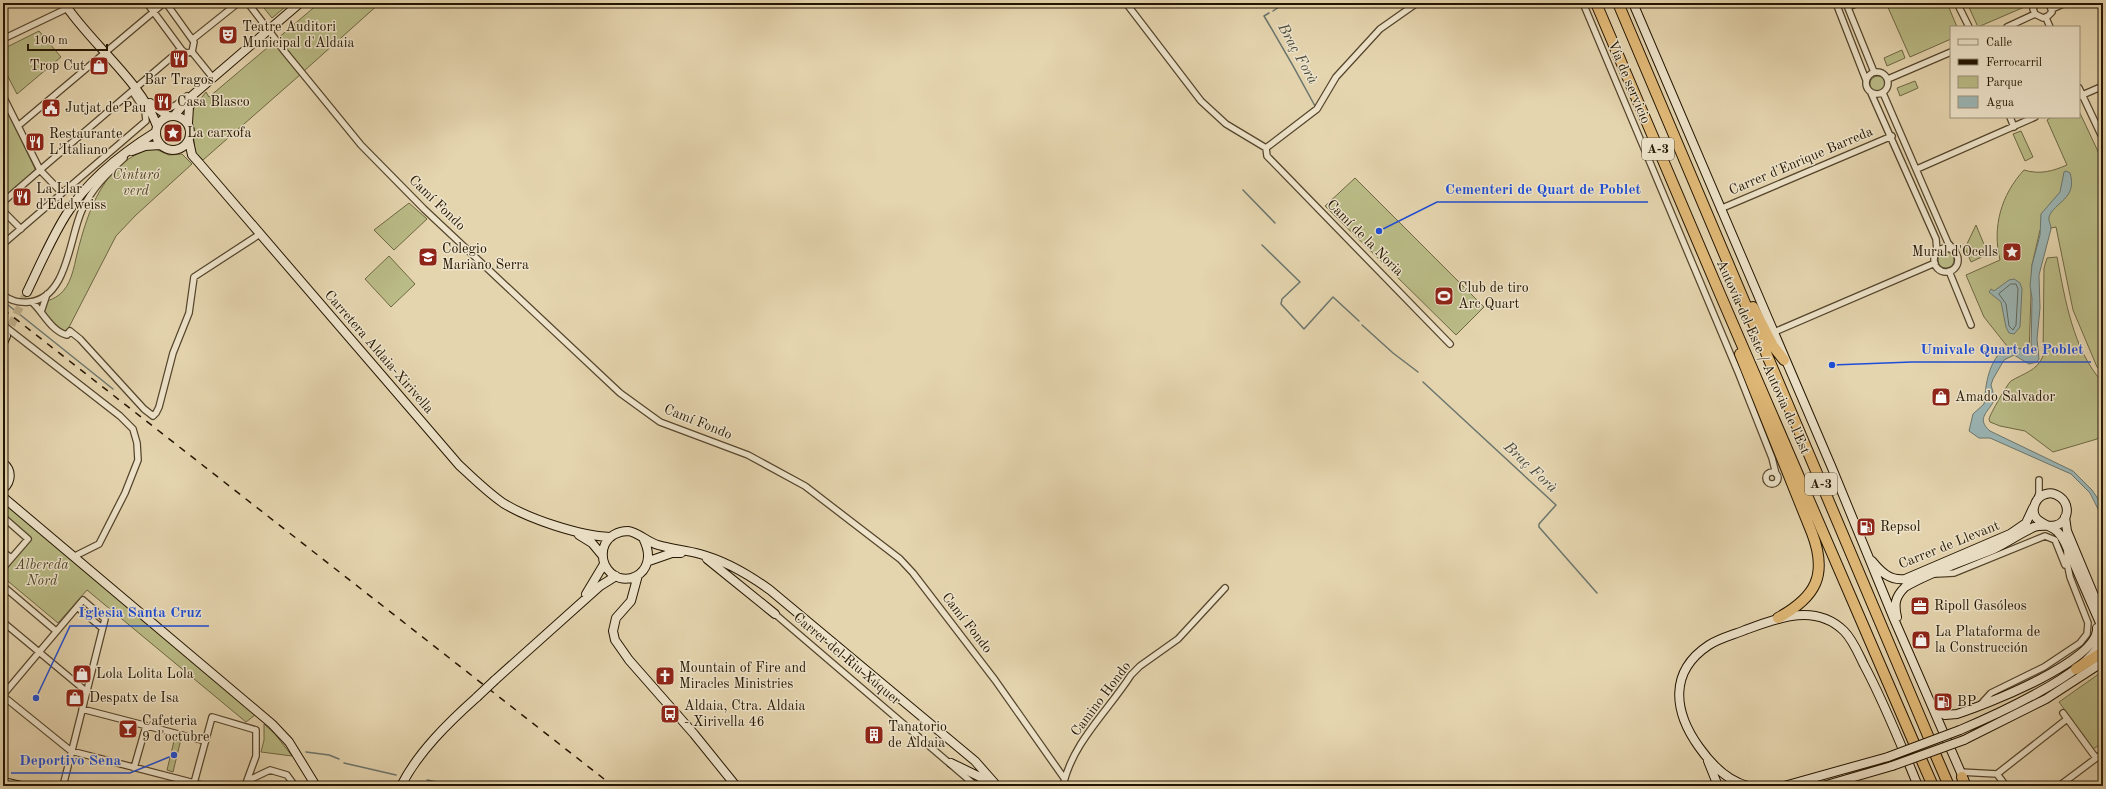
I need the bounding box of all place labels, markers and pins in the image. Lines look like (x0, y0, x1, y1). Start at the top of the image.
place label: Teatre Auditori Municipal d'Aldaia (242, 20, 354, 50)
theatre icon: Teatre Auditori Municipal d'Aldaia (217, 24, 239, 46)
restaurant icon: Bar Tragos (168, 48, 190, 70)
shop icon: Trop Cut (88, 55, 110, 77)
place label: Trop Cut (29, 59, 85, 73)
place label: Bar Tragos (144, 73, 214, 87)
restaurant icon: Casa Blasco (152, 91, 174, 113)
place label: Casa Blasco (177, 95, 250, 109)
public building icon: Jutjat de Pau (40, 97, 62, 119)
place label: Jutjat de Pau (65, 101, 147, 115)
place icon: La carxofa (162, 122, 184, 144)
place label: La carxofa (187, 126, 251, 140)
place label: Restaurante L'Italiano (49, 127, 122, 157)
restaurant icon: Restaurante L'Italiano (24, 131, 46, 153)
callout: Cementeri de Quart de Poblet (1437, 175, 1648, 202)
place label: La Llar d'Edelweiss (36, 182, 106, 212)
restaurant icon: La Llar d'Edelweiss (11, 186, 33, 208)
place icon: Mural d'Ocells (2001, 241, 2023, 263)
place label: Colegio Mariano Serra (442, 242, 529, 272)
place label: Mural d'Ocells (1912, 245, 1998, 259)
school or university icon: Colegio Mariano Serra (417, 246, 439, 268)
place label: Club de tiro Arc Quart (1458, 281, 1529, 311)
sports icon: Club de tiro Arc Quart (1433, 285, 1455, 307)
callout: Umivale Quart de Poblet (1912, 335, 2091, 362)
shop icon: Amado Salvador (1930, 386, 1952, 408)
place label: Amado Salvador (1955, 390, 2055, 404)
fuel station icon: Repsol (1855, 516, 1877, 538)
place label: Repsol (1880, 520, 1921, 534)
office icon: Ripoll Gasóleos (1909, 595, 1931, 617)
callout: Iglesia Santa Cruz (70, 599, 209, 626)
place label: Ripoll Gasóleos (1934, 599, 2027, 613)
place label: La Plataforma de la Construcción (1935, 625, 2040, 655)
shop icon: La Plataforma de la Construcción (1910, 629, 1932, 651)
place label: Mountain of Fire and Miracles Ministries (679, 661, 806, 691)
shop icon: Lola Lolita Lola (71, 663, 93, 685)
church icon: Mountain of Fire and Miracles Ministries (654, 665, 676, 687)
place label: Lola Lolita Lola (96, 667, 194, 681)
shop icon: Despatx de Isa (64, 687, 86, 709)
place label: Despatx de Isa (89, 691, 179, 705)
fuel station icon: BP (1932, 691, 1954, 713)
place label: BP (1957, 695, 1976, 709)
place label: Aldaia, Ctra. Aldaia - Xirivella 46 (684, 699, 805, 729)
bus stop icon: Aldaia, Ctra. Aldaia - Xirivella 46 (659, 703, 681, 725)
place label: Cafeteria 9 d'octubre (142, 714, 209, 744)
bar icon: Cafeteria 9 d'octubre (117, 718, 139, 740)
place label: Tanatorio de Aldaia (888, 720, 947, 750)
building icon: Tanatorio de Aldaia (863, 724, 885, 746)
callout: Deportivo Sena (11, 746, 130, 773)

